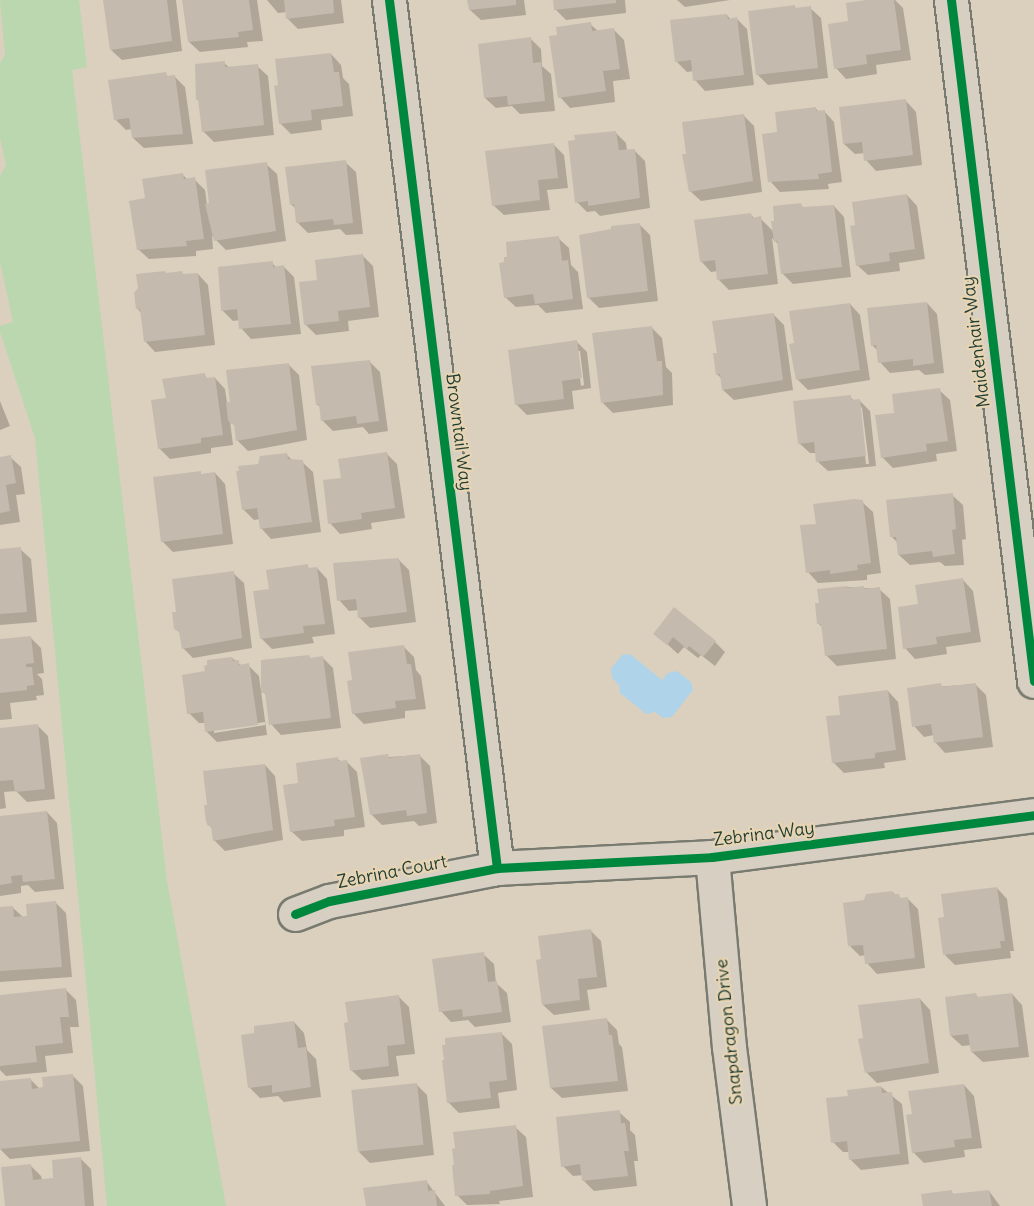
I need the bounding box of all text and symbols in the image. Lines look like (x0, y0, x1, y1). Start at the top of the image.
street label: Maidenhair Way (957, 275, 995, 409)
street label: Browntail Way (441, 372, 477, 492)
street label: Zebrina Way (712, 817, 816, 851)
street label: Zebrina Court (335, 851, 449, 893)
street label: Snapdragon Drive (711, 958, 747, 1106)

